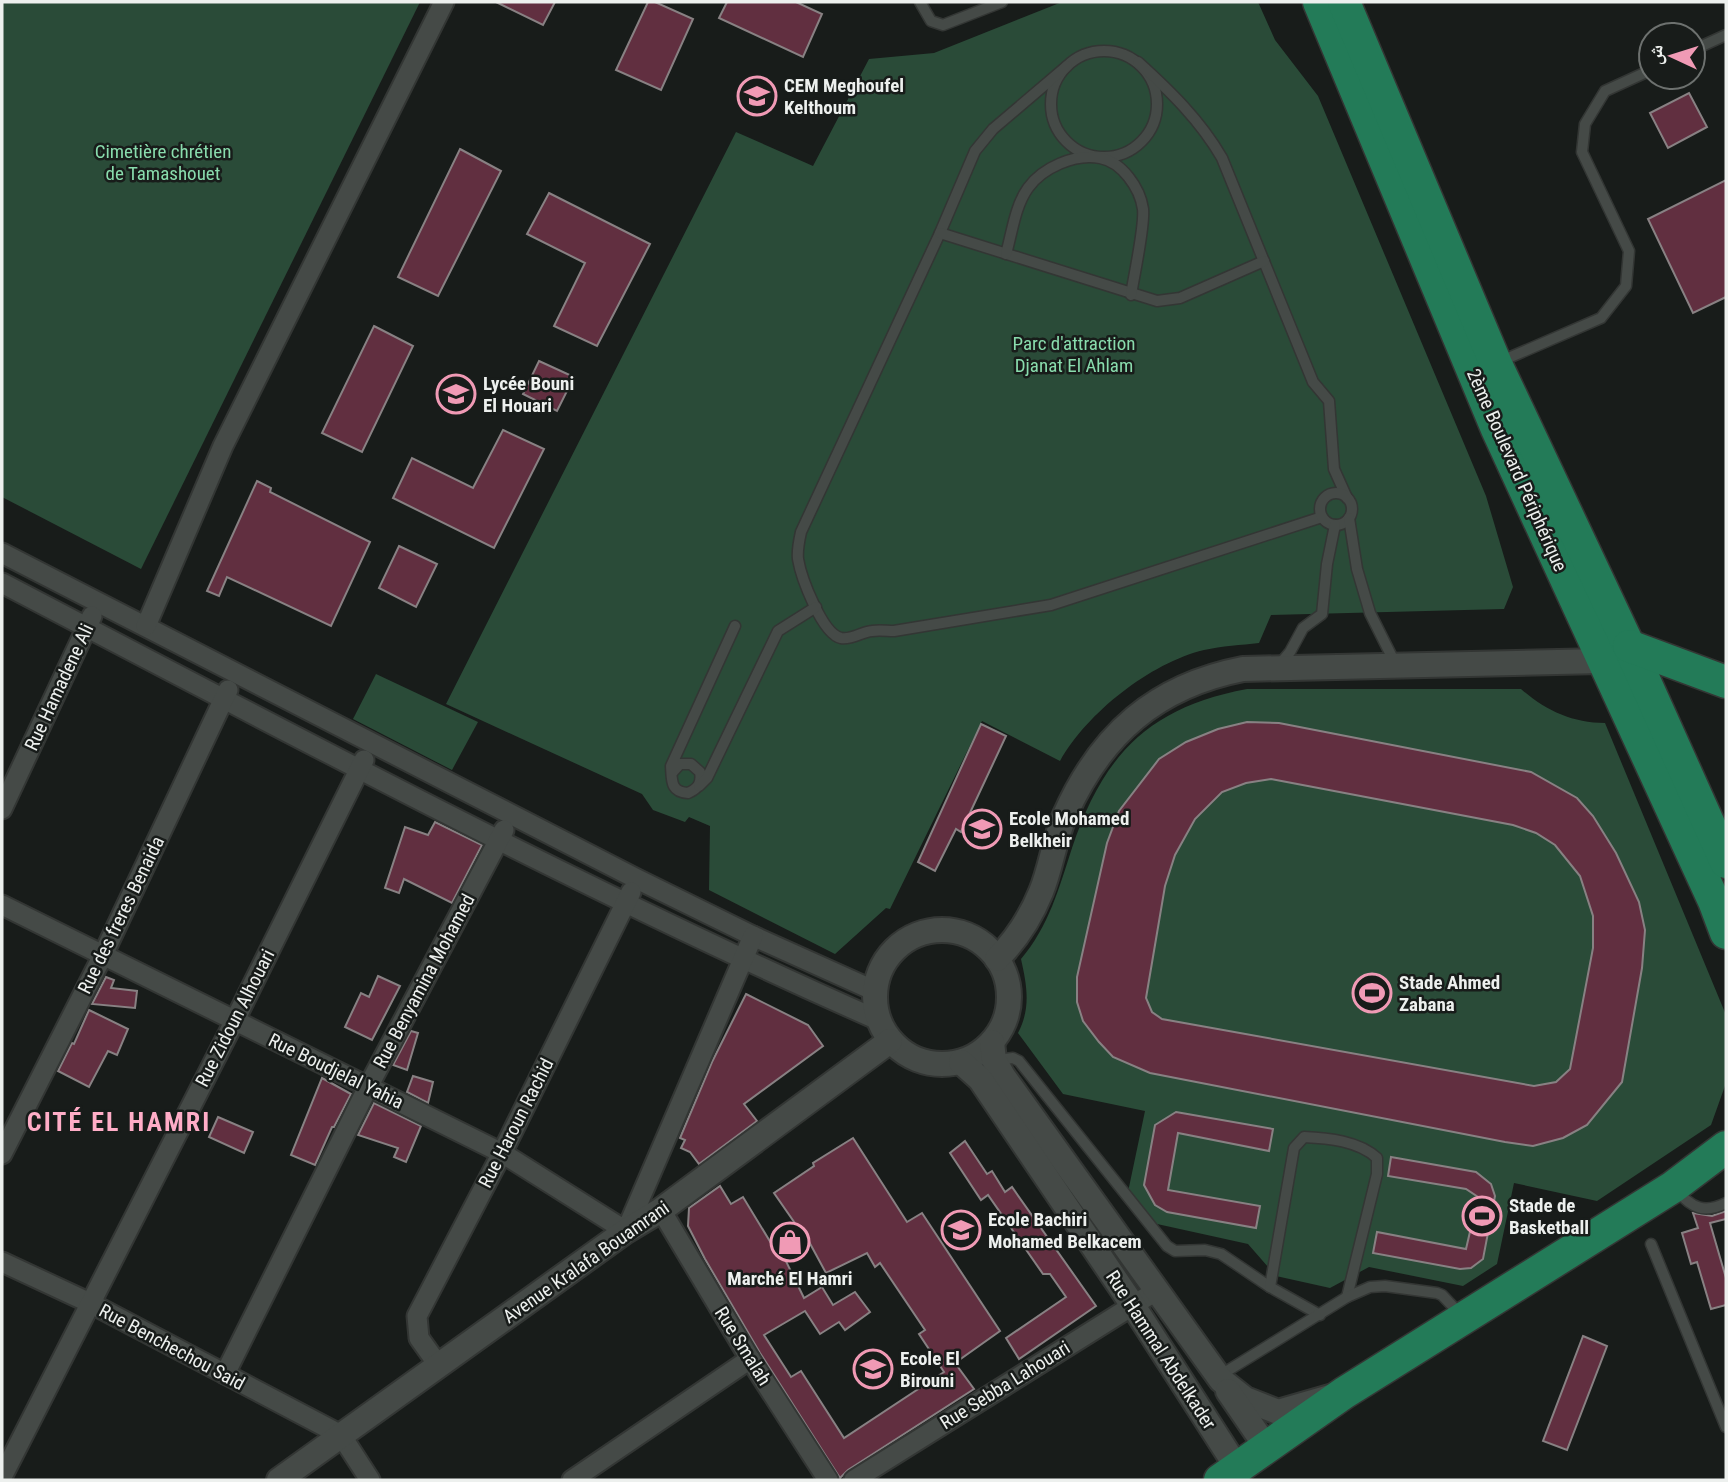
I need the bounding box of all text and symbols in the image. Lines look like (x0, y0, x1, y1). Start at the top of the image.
north arrow (1637, 21, 1707, 91)
text: ش (1643, 44, 1668, 66)
place label: CEM Meghoufel Kelthoum (784, 74, 904, 119)
school or university icon: CEM Meghoufel Kelthoum (736, 75, 778, 117)
park label: Cimetière chrétien de Tamashouet (95, 140, 231, 185)
park label: Parc d'attraction Djanat El Ahlam (1013, 332, 1135, 377)
street label: 2ème Boulevard Périphérique (1462, 365, 1572, 575)
place label: Lycée Bouni El Houari (483, 372, 574, 417)
school or university icon: Lycée Bouni El Houari (435, 373, 477, 415)
street label: Rue Hamadene Ali (20, 620, 98, 754)
place label: Ecole Mohamed Belkheir (1009, 807, 1129, 852)
school or university icon: Ecole Mohamed Belkheir (961, 808, 1003, 850)
street label: Rue des freres Benaida (73, 832, 169, 998)
street label: Rue Benyamina Mohamed (368, 890, 480, 1072)
street label: Rue Zidoun Alhouari (190, 946, 280, 1090)
place label: Stade Ahmed Zabana (1399, 971, 1500, 1016)
sports icon: Stade Ahmed Zabana (1351, 972, 1393, 1014)
street label: Rue Boudjelal Yahia (265, 1028, 407, 1114)
street label: Rue Haroun Rachid (473, 1054, 559, 1192)
district label: CITÉ EL HAMRI (27, 1107, 211, 1137)
place label: Stade de Basketball (1509, 1194, 1589, 1239)
sports icon: Stade de Basketball (1461, 1195, 1503, 1237)
street label: Avenue Kralafa Bouamrani (499, 1196, 673, 1328)
place label: Ecole Bachiri Mohamed Belkacem (988, 1208, 1142, 1253)
school or university icon: Ecole Bachiri Mohamed Belkacem (940, 1209, 982, 1251)
shop icon: Marché El Hamri (769, 1221, 811, 1263)
street label: Rue Hammal Abdelkader (1101, 1266, 1221, 1434)
place label: Marché El Hamri (727, 1267, 853, 1290)
street label: Rue Benchechou Said (95, 1299, 249, 1395)
street label: Rue Smalah (710, 1302, 776, 1390)
street label: Rue Sebba Lahouari (936, 1336, 1074, 1434)
place label: Ecole El Birouni (900, 1347, 960, 1392)
school or university icon: Ecole El Birouni (852, 1348, 894, 1390)

